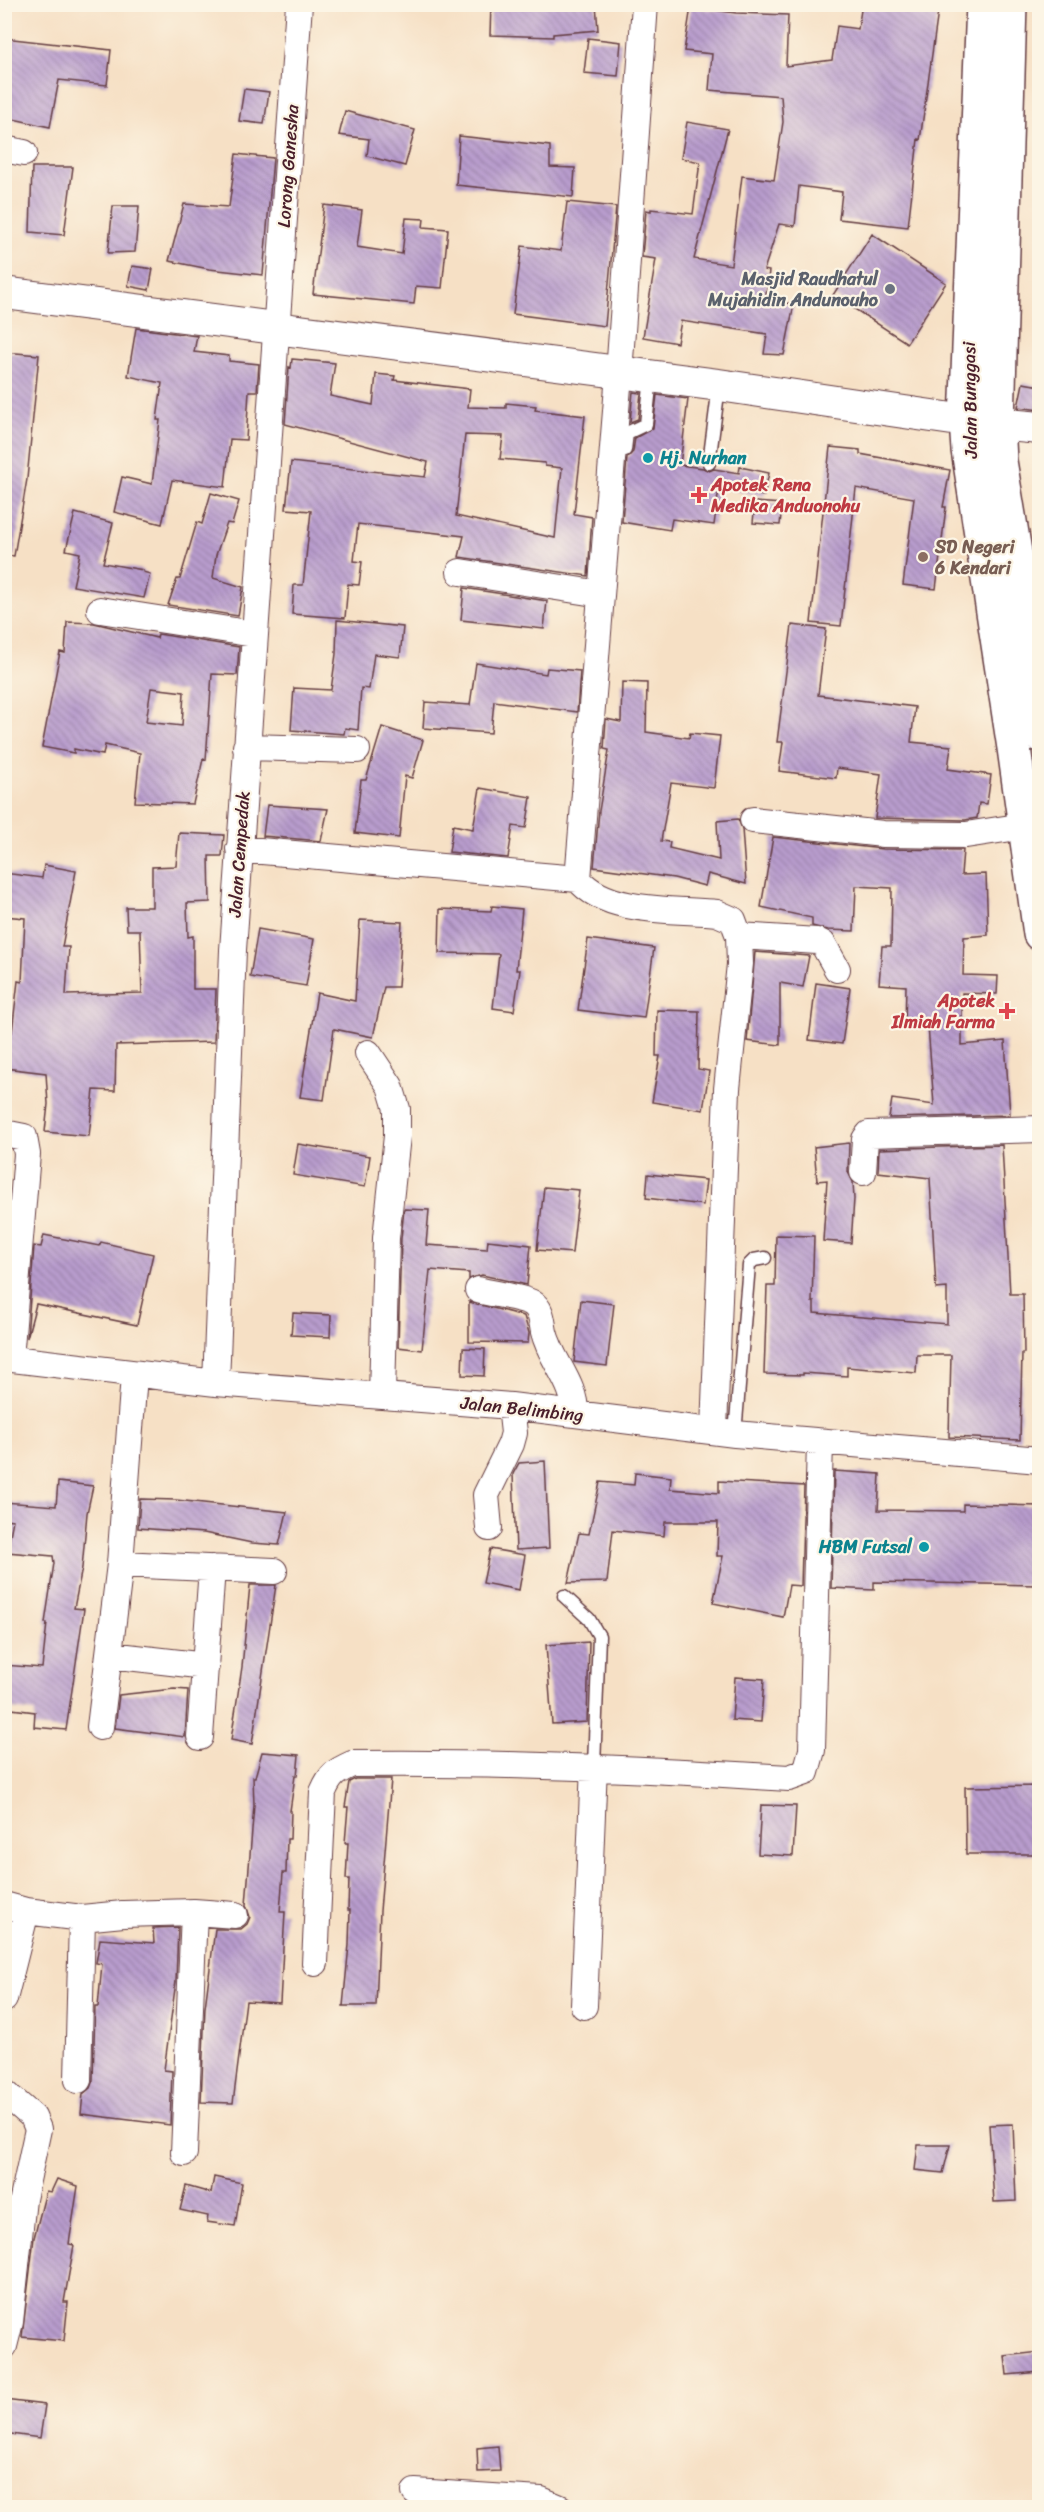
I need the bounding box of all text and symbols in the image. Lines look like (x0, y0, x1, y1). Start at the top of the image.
street label: Lorong Ganesha (268, 102, 308, 229)
place label: Masjid Raudhatul Mujahidin Andunouho (707, 263, 879, 316)
marker: Masjid Raudhatul Mujahidin Andunouho (883, 282, 897, 296)
street label: Jalan Bunggasi (953, 340, 987, 460)
place label: Hj. Nurhan (659, 442, 747, 474)
marker: Hj. Nurhan (641, 451, 655, 465)
place label: Apotek Rena Medika Anduonohu (710, 469, 861, 522)
marker: Apotek Rena Medika Anduonohu (692, 488, 706, 502)
place label: SD Negeri 6 Kendari (934, 531, 1015, 584)
marker: SD Negeri 6 Kendari (916, 550, 930, 564)
street label: Jalan Cempedak (219, 790, 259, 919)
place label: Apotek Ilmiah Farma (891, 985, 995, 1038)
marker: Apotek Ilmiah Farma (1000, 1004, 1014, 1018)
street label: Jalan Belimbing (458, 1387, 585, 1431)
place label: HBM Futsal (818, 1531, 913, 1563)
marker: HBM Futsal (917, 1540, 931, 1554)

